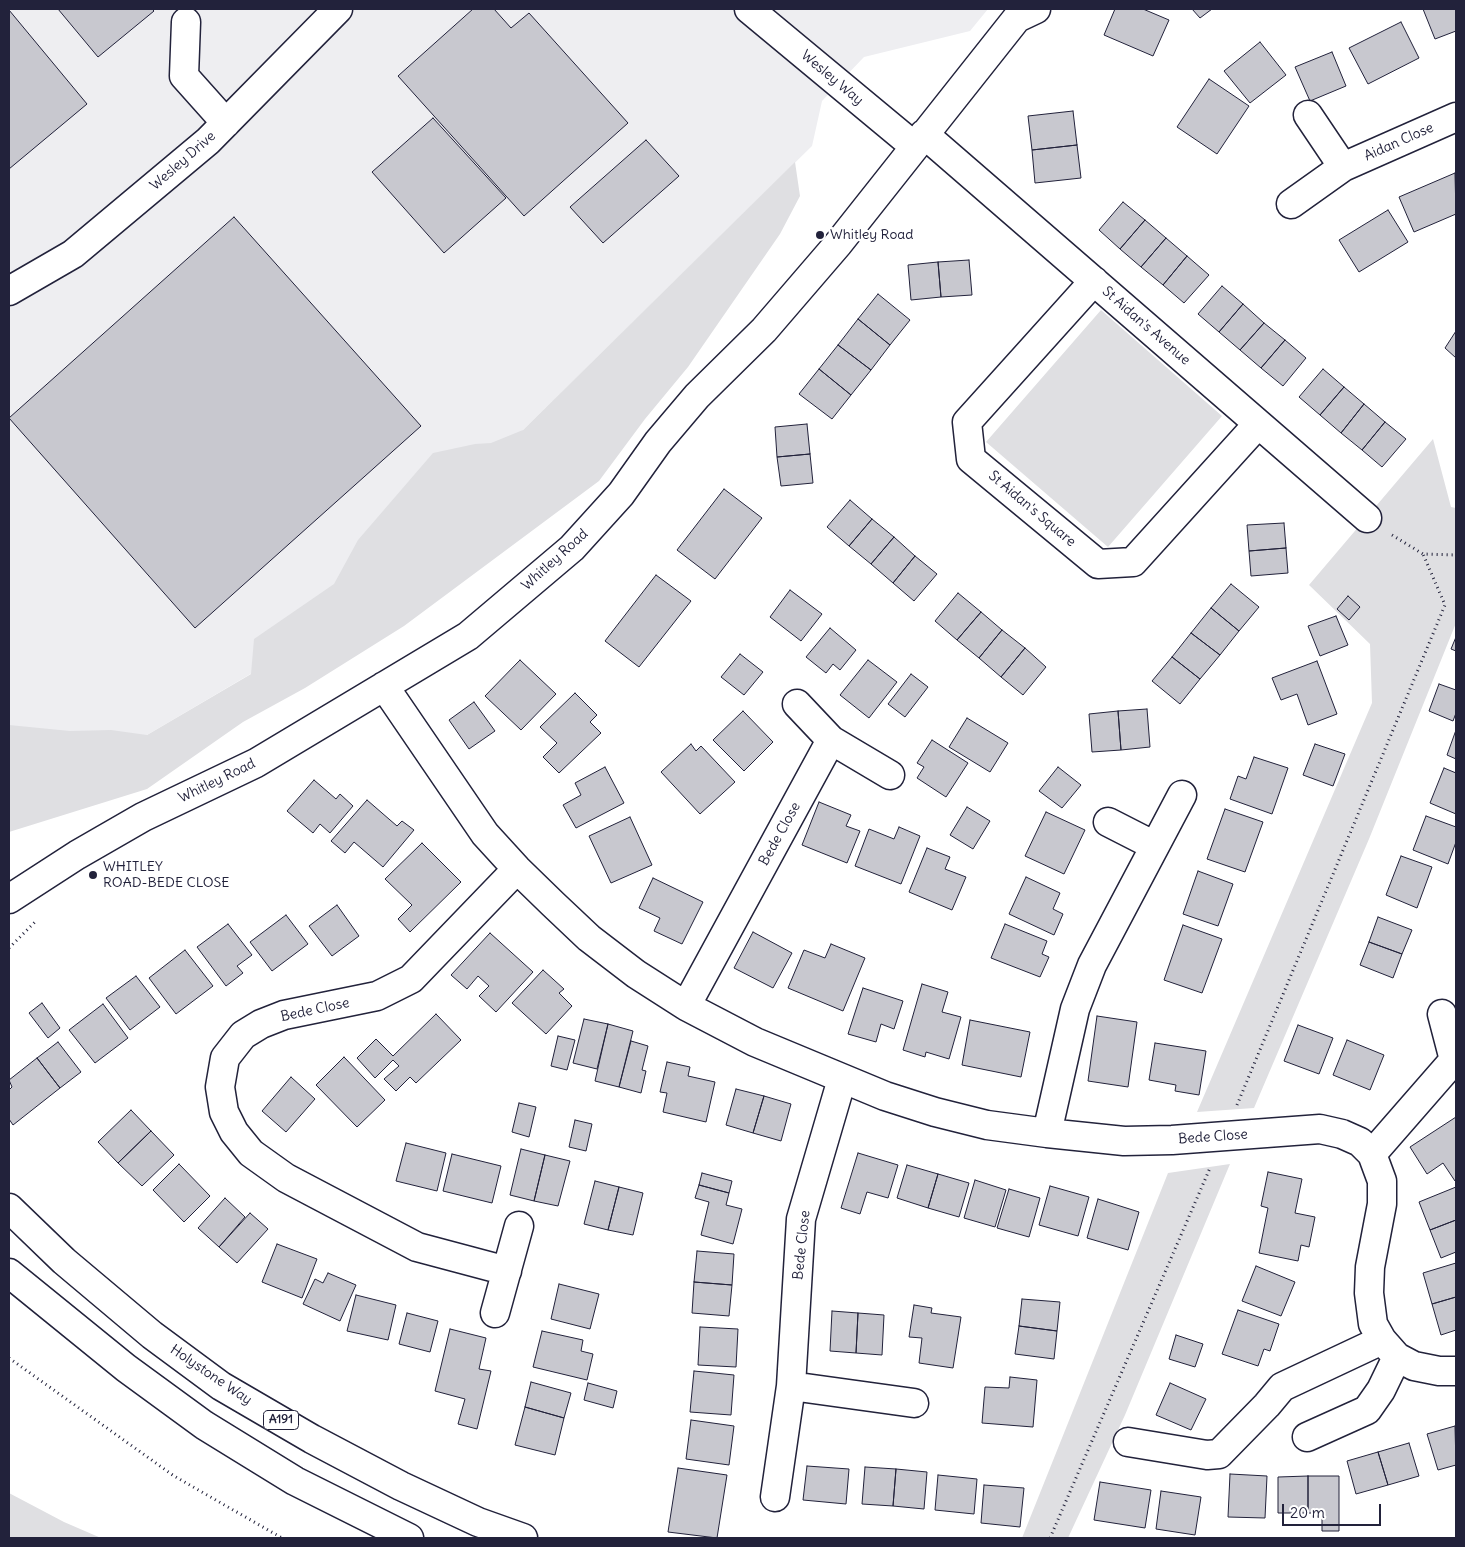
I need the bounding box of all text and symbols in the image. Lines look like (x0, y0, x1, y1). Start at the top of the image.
street label: Wesley Way (797, 47, 867, 109)
street label: Aidan Close (1362, 119, 1436, 165)
street label: Wesley Drive (147, 128, 219, 194)
place label: Whitley Road (830, 227, 913, 243)
marker: Whitley Road (814, 229, 826, 241)
street label: St Aidan's Avenue (1099, 283, 1193, 369)
street label: St Aidan's Square (985, 468, 1079, 550)
street label: Whitley Road (518, 526, 592, 594)
street label: Whitley Road (176, 755, 258, 807)
street label: Bede Close (756, 799, 804, 869)
place label: WHITLEY ROAD-BEDE CLOSE (103, 859, 230, 892)
marker: WHITLEY ROAD-BEDE CLOSE (87, 869, 99, 881)
street label: Bede Close (279, 995, 351, 1025)
street label: Bede Close (1178, 1126, 1248, 1148)
street label: Bede Close (790, 1209, 814, 1281)
street label: Holystone Way (167, 1341, 255, 1409)
road number: A191 (264, 1410, 298, 1430)
scale bar (1285, 1494, 1384, 1526)
text: 20 m (1290, 1503, 1325, 1522)

